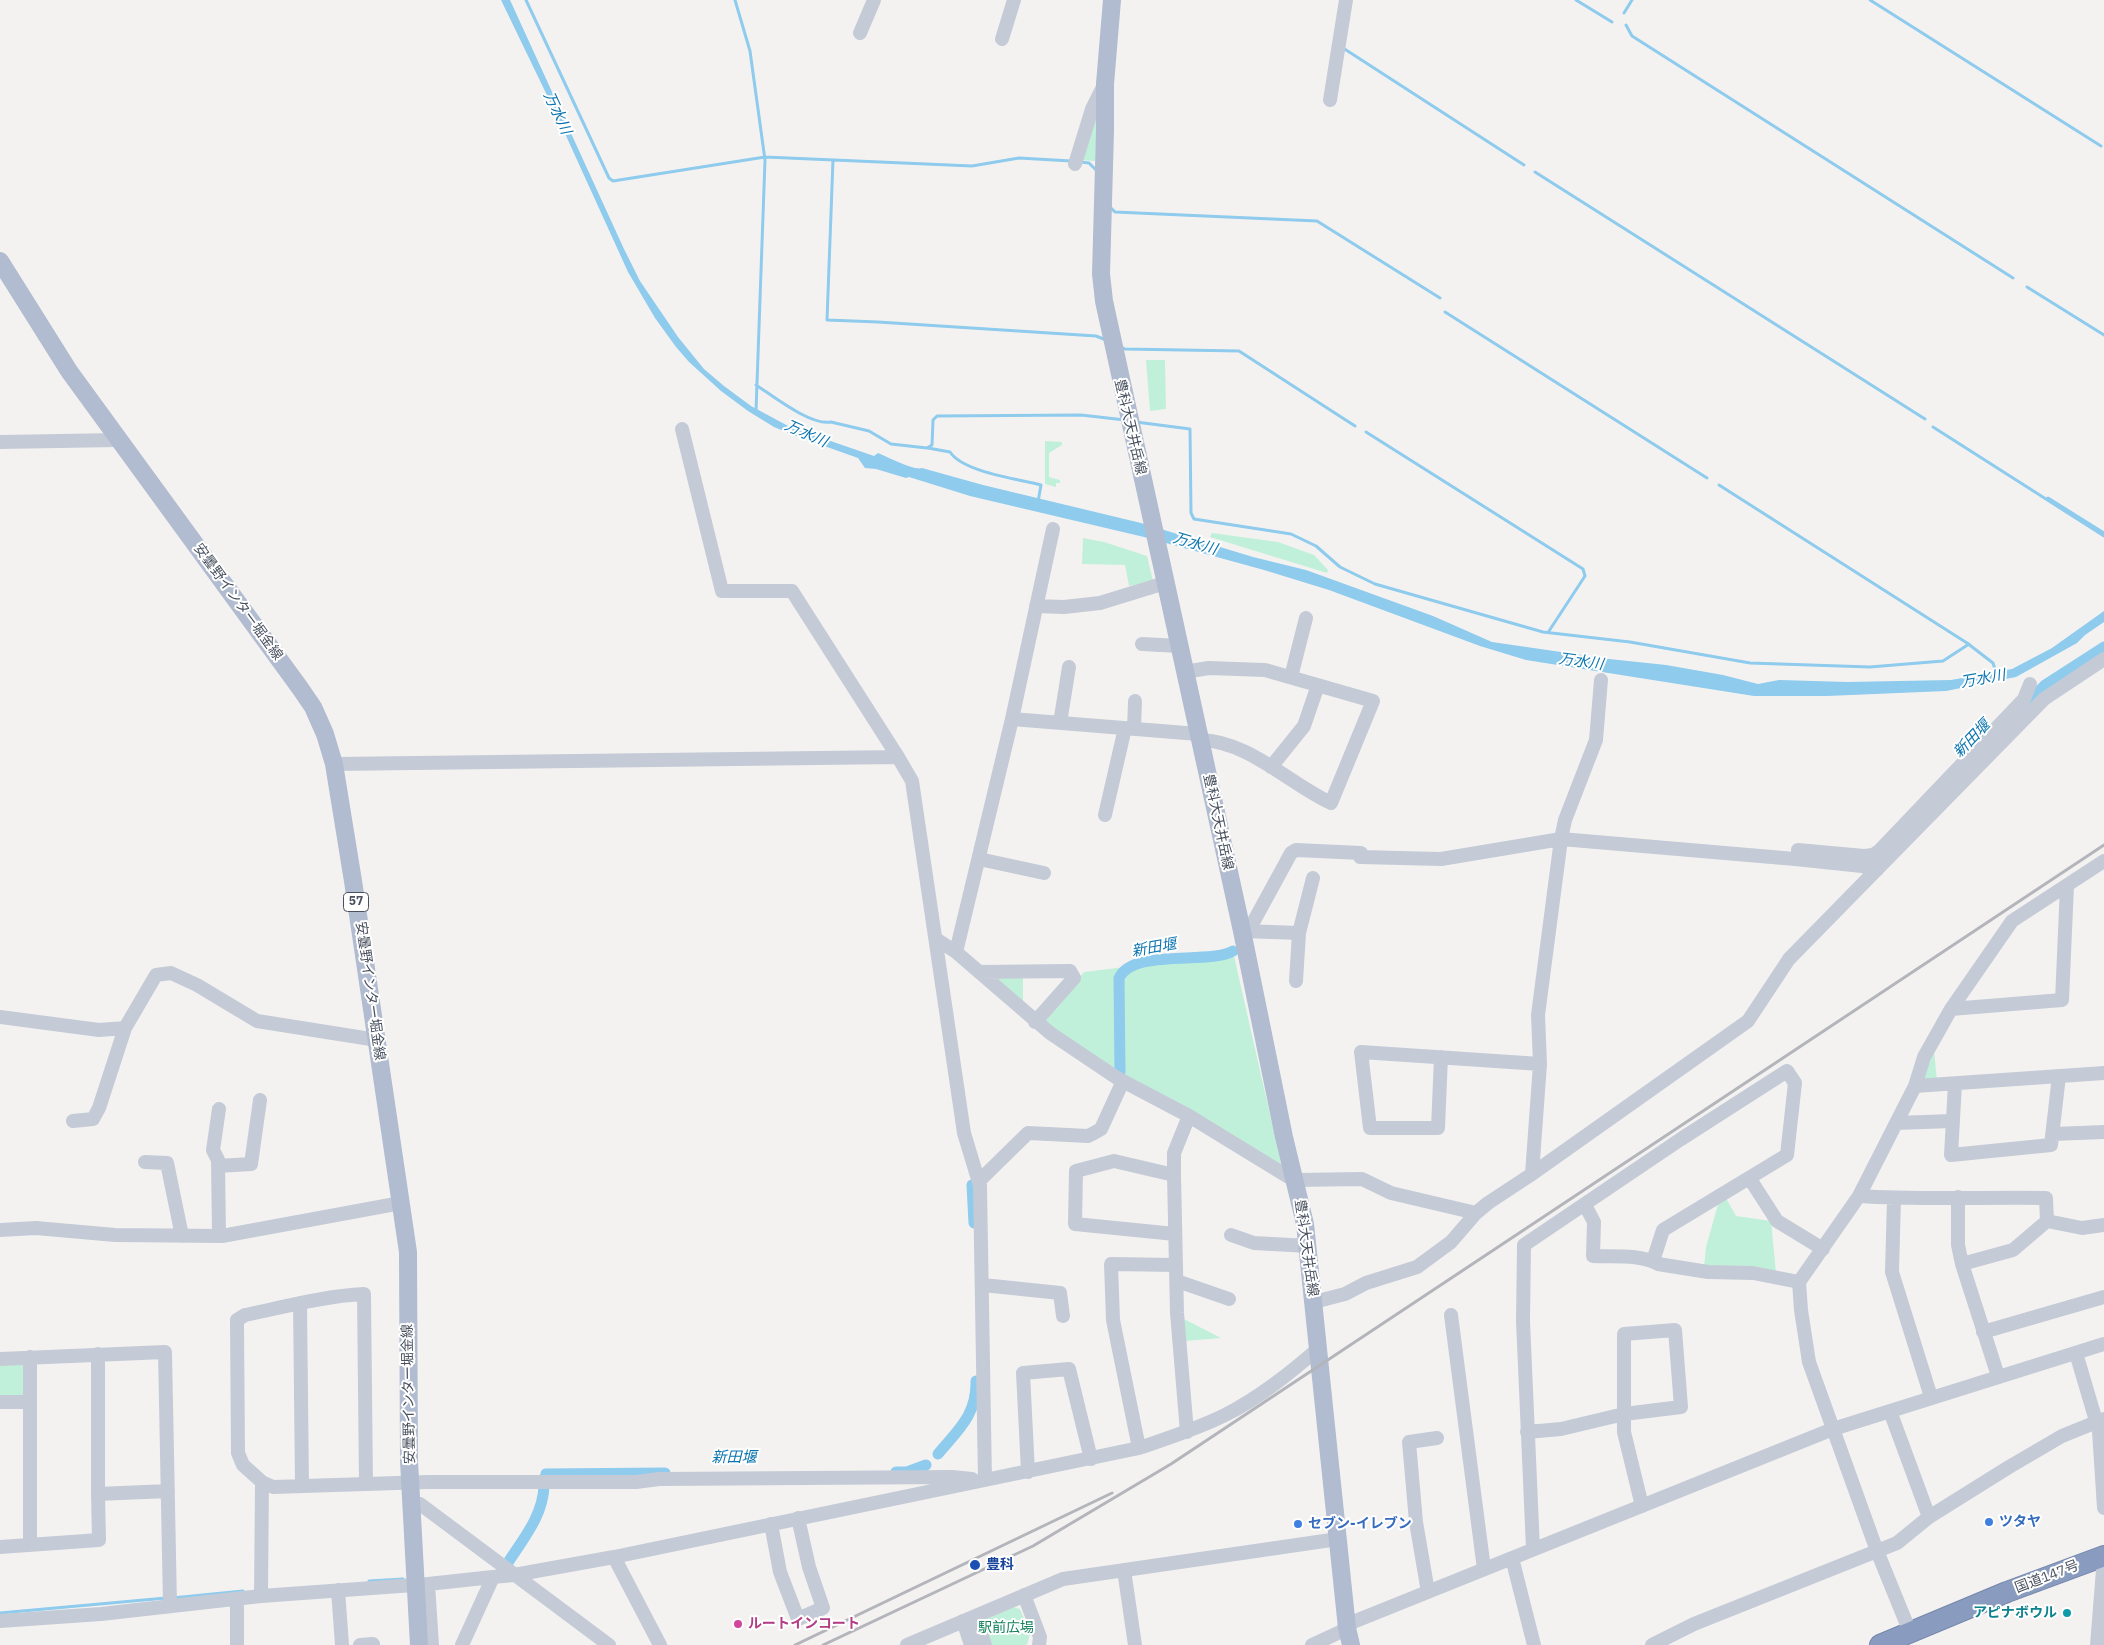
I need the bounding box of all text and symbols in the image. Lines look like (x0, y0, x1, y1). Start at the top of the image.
water label: 万水川 (539, 89, 575, 137)
street label: 豊科大天井岳線 (1111, 377, 1149, 477)
water label: 万水川 (782, 417, 830, 451)
water label: 万水川 (1171, 529, 1219, 559)
street label: 安曇野インター堀金線 (190, 540, 286, 664)
water label: 万水川 (1557, 650, 1605, 674)
water label: 万水川 (1959, 666, 2007, 692)
water label: 新田堰 (1950, 717, 1994, 761)
street label: 豊科大天井岳線 (1200, 772, 1236, 872)
road number: 57 (344, 892, 368, 912)
street label: 安曇野インター堀金線 (352, 921, 388, 1061)
water label: 新田堰 (1130, 935, 1178, 961)
street label: 豊科大天井岳線 (1291, 1198, 1321, 1298)
street label: 安曇野インター堀金線 (399, 1324, 419, 1464)
water label: 新田堰 (712, 1449, 756, 1467)
place label: ツタヤ (1999, 1514, 2041, 1530)
place label: セブン-イレブン (1308, 1516, 1412, 1532)
marker: ツタヤ (1983, 1516, 1995, 1528)
marker: セブン-イレブン (1292, 1518, 1304, 1530)
place label: 豊科 (986, 1557, 1014, 1573)
street label: 国道147号 (2013, 1557, 2081, 1597)
marker: 豊科 (968, 1558, 982, 1572)
place label: アピナボウル (1973, 1605, 2057, 1621)
marker: アピナボウル (2061, 1607, 2073, 1619)
place label: ルートインコート (748, 1616, 860, 1632)
marker: ルートインコート (732, 1618, 744, 1630)
park label: 駅前広場 (978, 1620, 1034, 1636)

